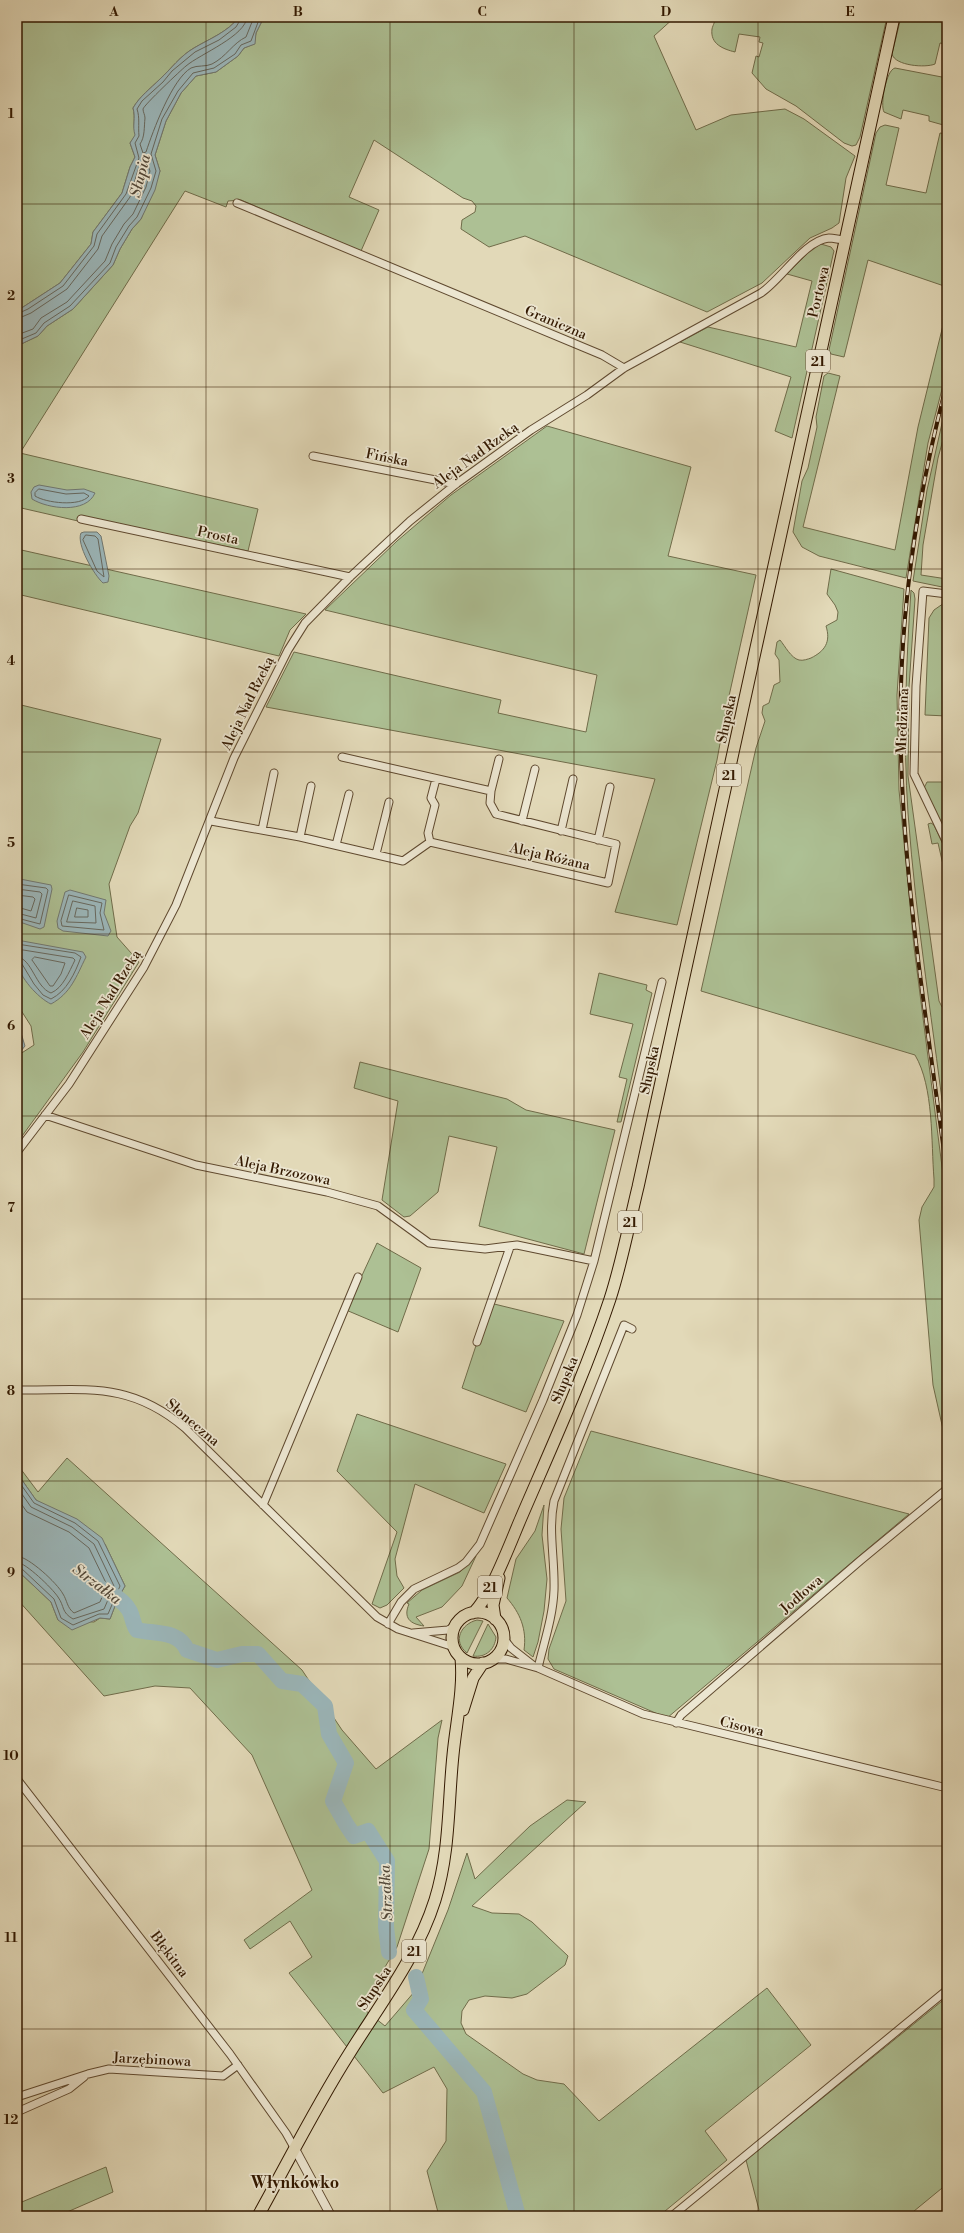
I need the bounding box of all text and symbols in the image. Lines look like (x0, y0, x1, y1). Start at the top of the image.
text: A (108, 4, 119, 20)
text: B (293, 4, 303, 20)
text: C (477, 4, 487, 20)
text: D (661, 4, 671, 20)
text: E (845, 4, 855, 20)
text: 1 (8, 106, 15, 122)
water label: Słupia (126, 152, 155, 200)
street label: Portowa (804, 264, 834, 320)
text: 2 (7, 288, 15, 304)
street label: Graniczna (522, 302, 590, 344)
road number: 21 (806, 350, 830, 372)
street label: Aleja Nad Rzeką (428, 418, 523, 494)
street label: Fińska (364, 445, 411, 471)
text: 3 (7, 471, 15, 487)
street label: Prosta (195, 523, 241, 549)
text: 4 (7, 653, 16, 669)
street label: Aleja Nad Rzeką (217, 653, 279, 754)
street label: Miedziana (893, 687, 913, 754)
street label: Słupska (713, 692, 741, 745)
road number: 21 (717, 764, 741, 786)
text: 5 (7, 835, 15, 851)
street label: Aleja Różana (507, 839, 593, 875)
street label: Aleja Nad Rzeką (76, 946, 146, 1043)
text: 6 (7, 1018, 15, 1034)
street label: Słupska (636, 1043, 664, 1096)
street label: Aleja Brzozowa (232, 1152, 333, 1190)
text: 7 (7, 1200, 15, 1216)
road number: 21 (618, 1211, 642, 1233)
street label: Słupska (547, 1353, 583, 1407)
text: 8 (7, 1383, 15, 1399)
street label: Słoneczna (162, 1395, 224, 1451)
water label: Strzałka (68, 1560, 125, 1609)
text: 9 (7, 1565, 15, 1581)
street label: Jodłowa (776, 1571, 827, 1619)
road number: 21 (478, 1576, 502, 1598)
street label: Cisowa (718, 1713, 767, 1741)
text: 10 (3, 1748, 19, 1764)
water label: Strzałka (376, 1864, 397, 1922)
street label: Błękitna (145, 1927, 193, 1982)
text: 11 (5, 1930, 18, 1946)
road number: 21 (402, 1940, 426, 1962)
street label: Słupska (354, 1962, 396, 2014)
street label: Jarzębinowa (111, 2049, 192, 2071)
text: 12 (4, 2112, 18, 2128)
district label: Włynkówko (250, 2173, 339, 2193)

